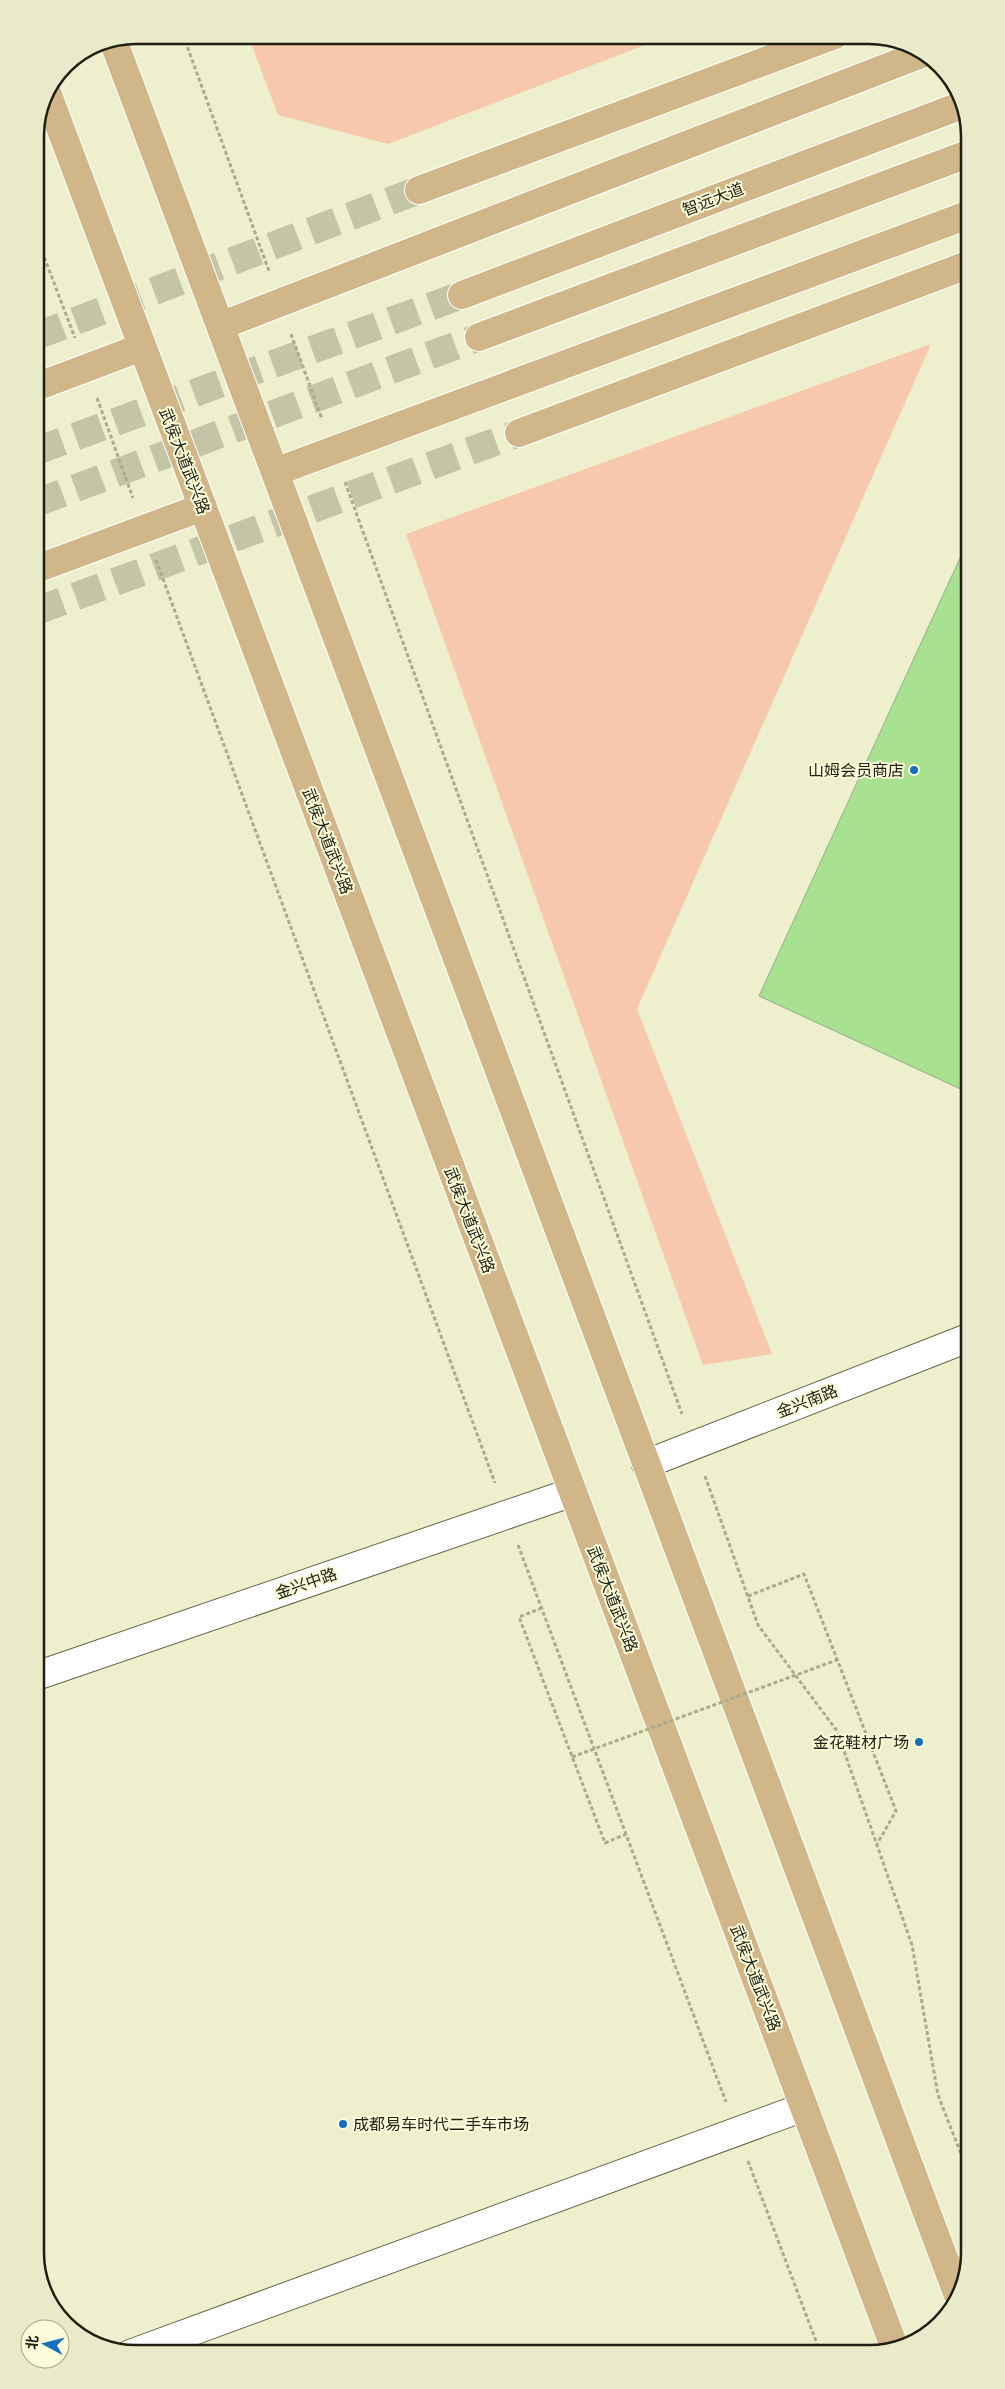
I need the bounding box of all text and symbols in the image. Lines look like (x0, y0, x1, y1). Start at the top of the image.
street label: 智远大道 (680, 178, 746, 220)
street label: 武侯大道武兴路 (156, 405, 214, 517)
place label: 山姆会员商店 (808, 760, 904, 780)
marker: 山姆会员商店 (908, 764, 920, 776)
street label: 武侯大道武兴路 (299, 785, 357, 897)
street label: 武侯大道武兴路 (441, 1164, 499, 1276)
street label: 金兴南路 (774, 1380, 840, 1422)
street label: 武侯大道武兴路 (584, 1543, 642, 1655)
street label: 金兴中路 (272, 1563, 340, 1603)
place label: 金花鞋材广场 (813, 1732, 909, 1752)
marker: 金花鞋材广场 (913, 1736, 925, 1748)
street label: 武侯大道武兴路 (727, 1922, 785, 2034)
place label: 成都易车时代二手车市场 (353, 2114, 529, 2134)
marker: 成都易车时代二手车市场 (337, 2118, 349, 2130)
north arrow (20, 2319, 70, 2369)
text: 北 (22, 2334, 42, 2350)

